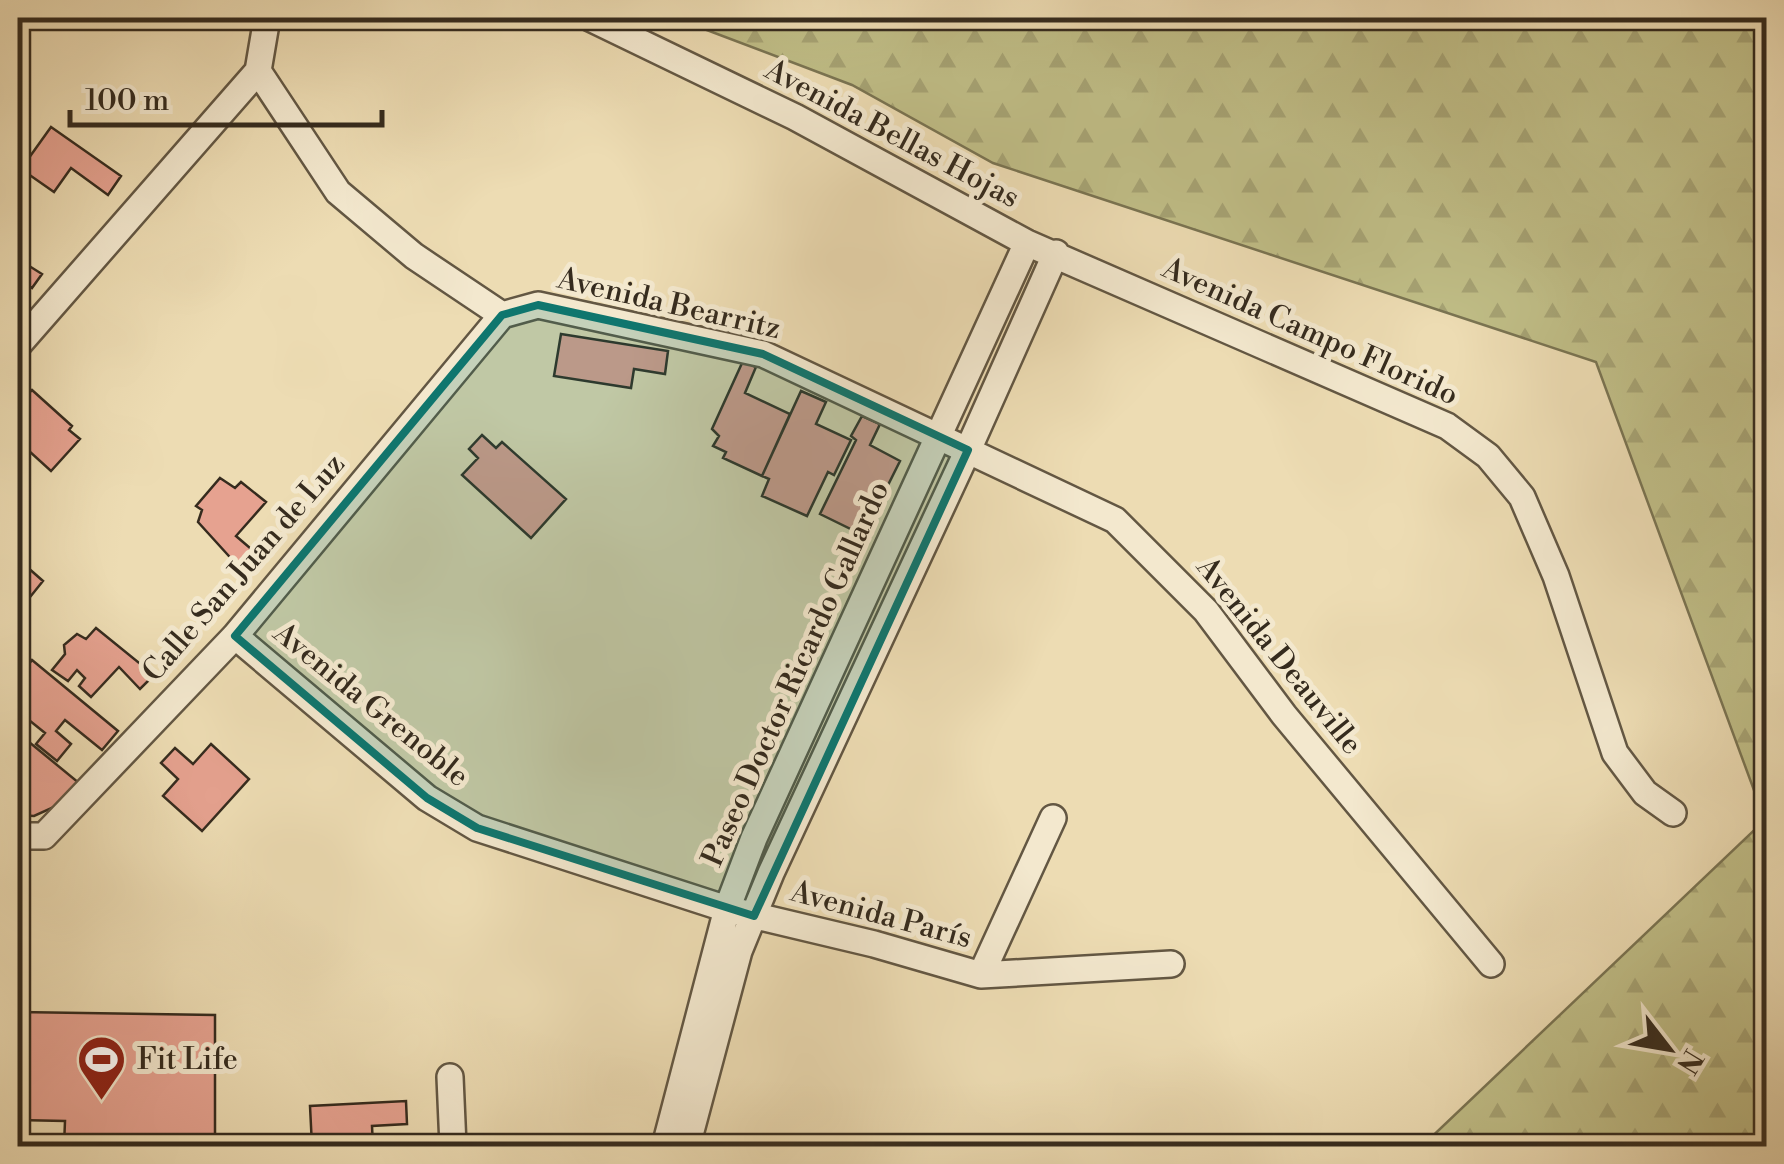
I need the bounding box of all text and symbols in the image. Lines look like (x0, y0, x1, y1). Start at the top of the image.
street label: Avenida Bellas Hojas (757, 50, 1026, 217)
scale bar (70, 65, 382, 127)
text: 100 m (85, 82, 169, 120)
street label: Avenida Campo Florido (1155, 249, 1464, 414)
street label: Avenida Bearritz (553, 260, 784, 348)
street label: Calle San Juan de Luz (134, 446, 354, 690)
street label: Paseo Doctor Ricardo Gallardo (694, 475, 898, 873)
street label: Avenida Deauville (1187, 549, 1370, 763)
street label: Avenida Grenoble (265, 614, 477, 796)
street label: Avenida París (785, 872, 976, 957)
north arrow (1619, 999, 1719, 1099)
sports icon: Fit Life (76, 1034, 128, 1102)
place label: Fit Life (137, 1041, 238, 1079)
text: N (1668, 1043, 1710, 1080)

